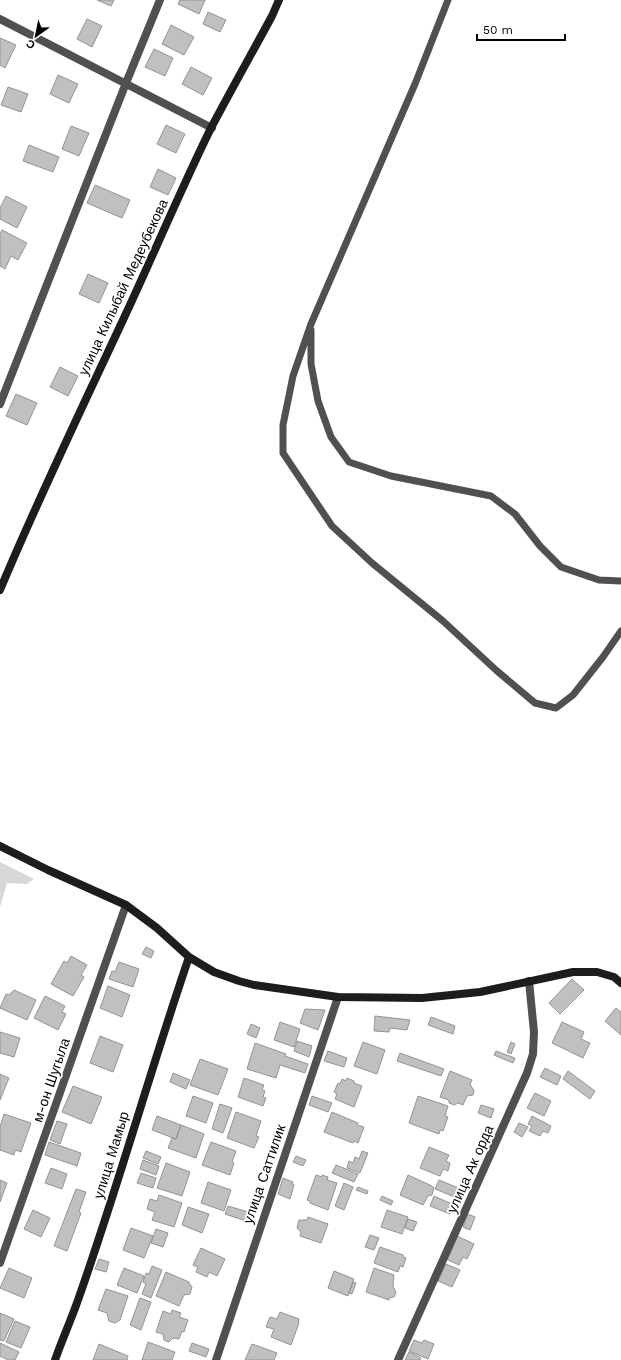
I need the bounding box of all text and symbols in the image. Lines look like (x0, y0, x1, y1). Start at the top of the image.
north arrow (16, 16, 56, 56)
scale bar (477, 16, 565, 42)
text: 50 m (483, 23, 513, 37)
text: С (24, 36, 38, 52)
street label: улица Килыбай Медеубекова (75, 196, 171, 378)
street label: м-он Шугыла (29, 1036, 73, 1124)
street label: улица Мамыр (90, 1109, 132, 1201)
street label: улица Саттилик (240, 1122, 289, 1226)
street label: улица Ак орда (443, 1122, 497, 1216)

